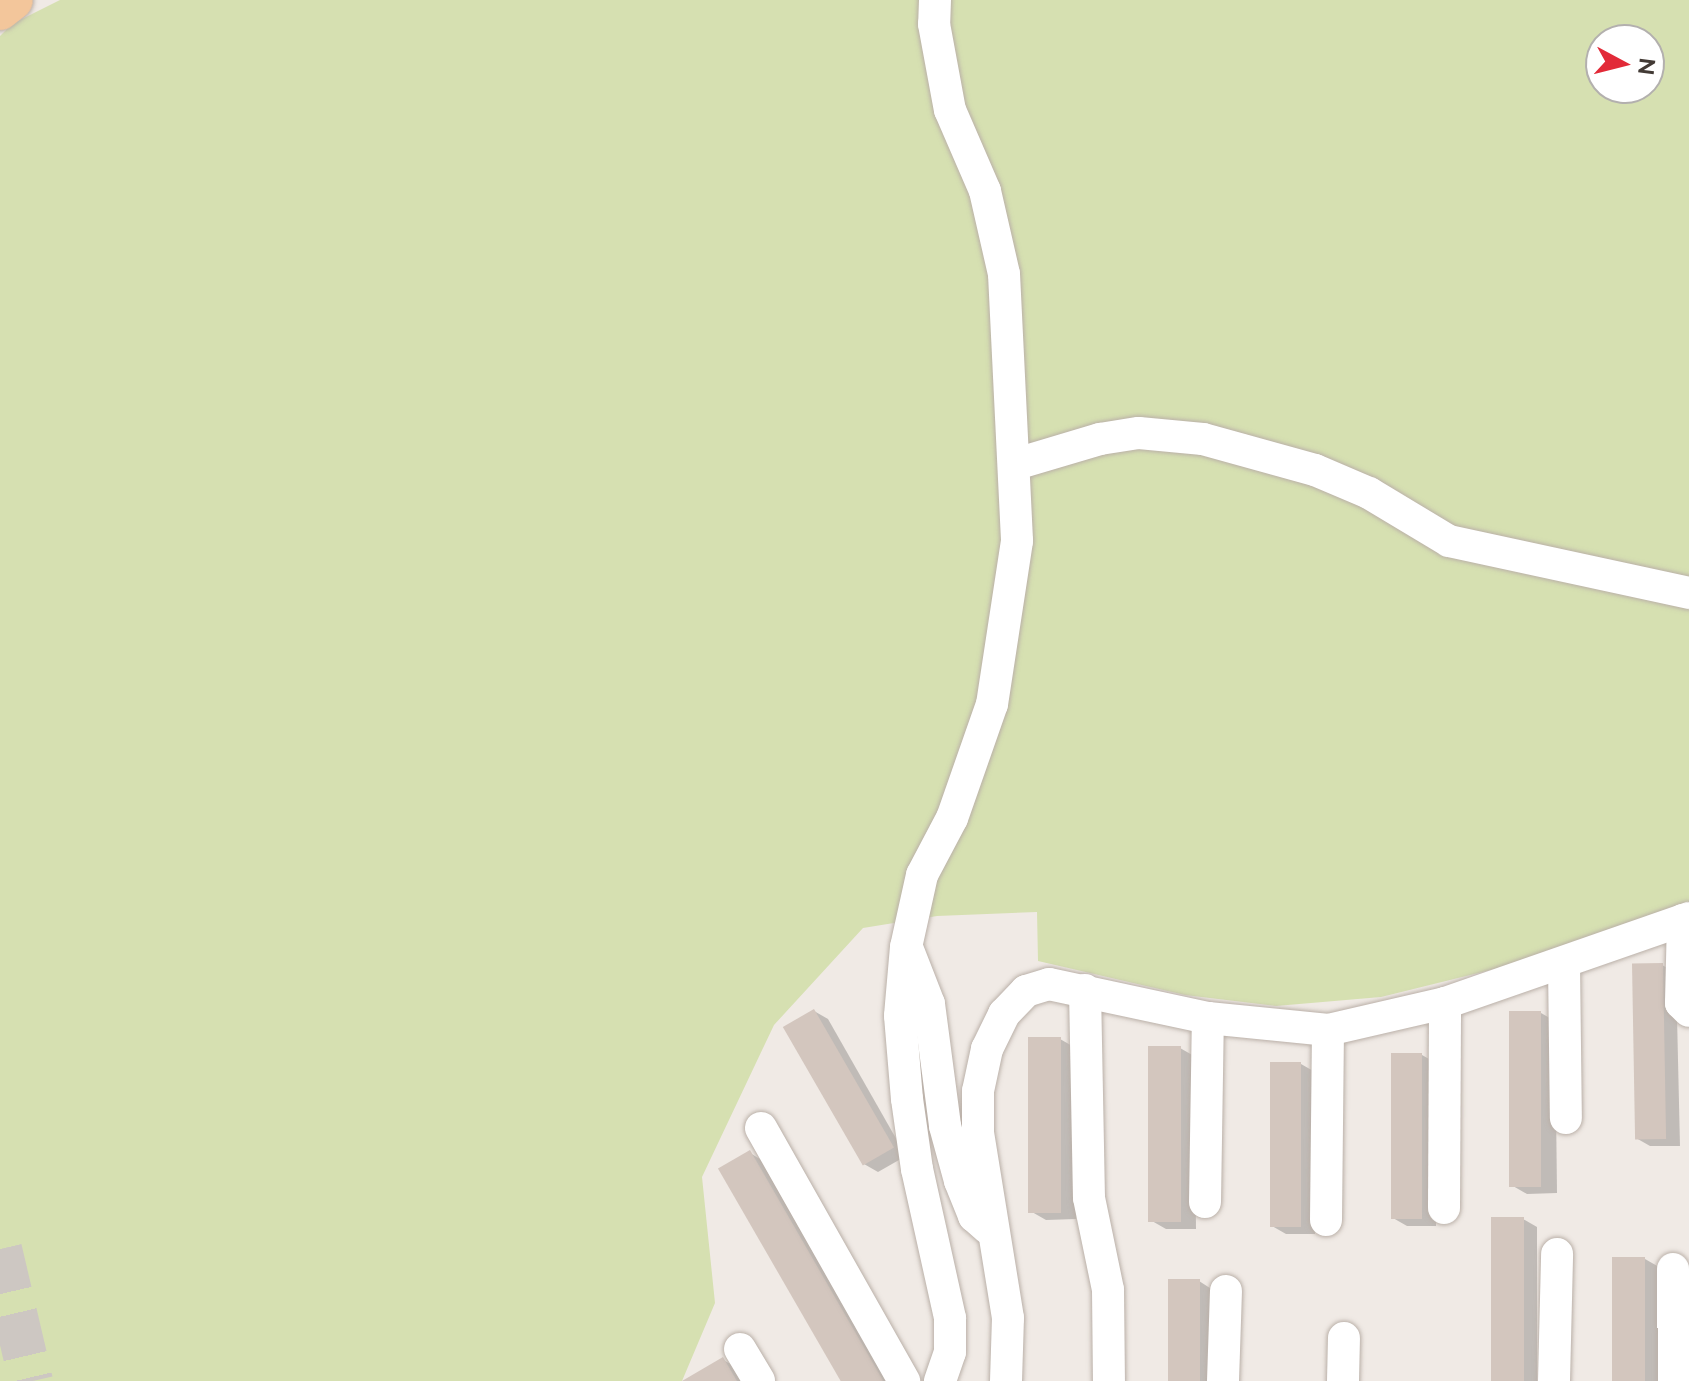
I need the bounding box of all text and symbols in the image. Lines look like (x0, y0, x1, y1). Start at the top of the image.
north arrow (1585, 24, 1665, 104)
text: N (1633, 57, 1661, 77)

